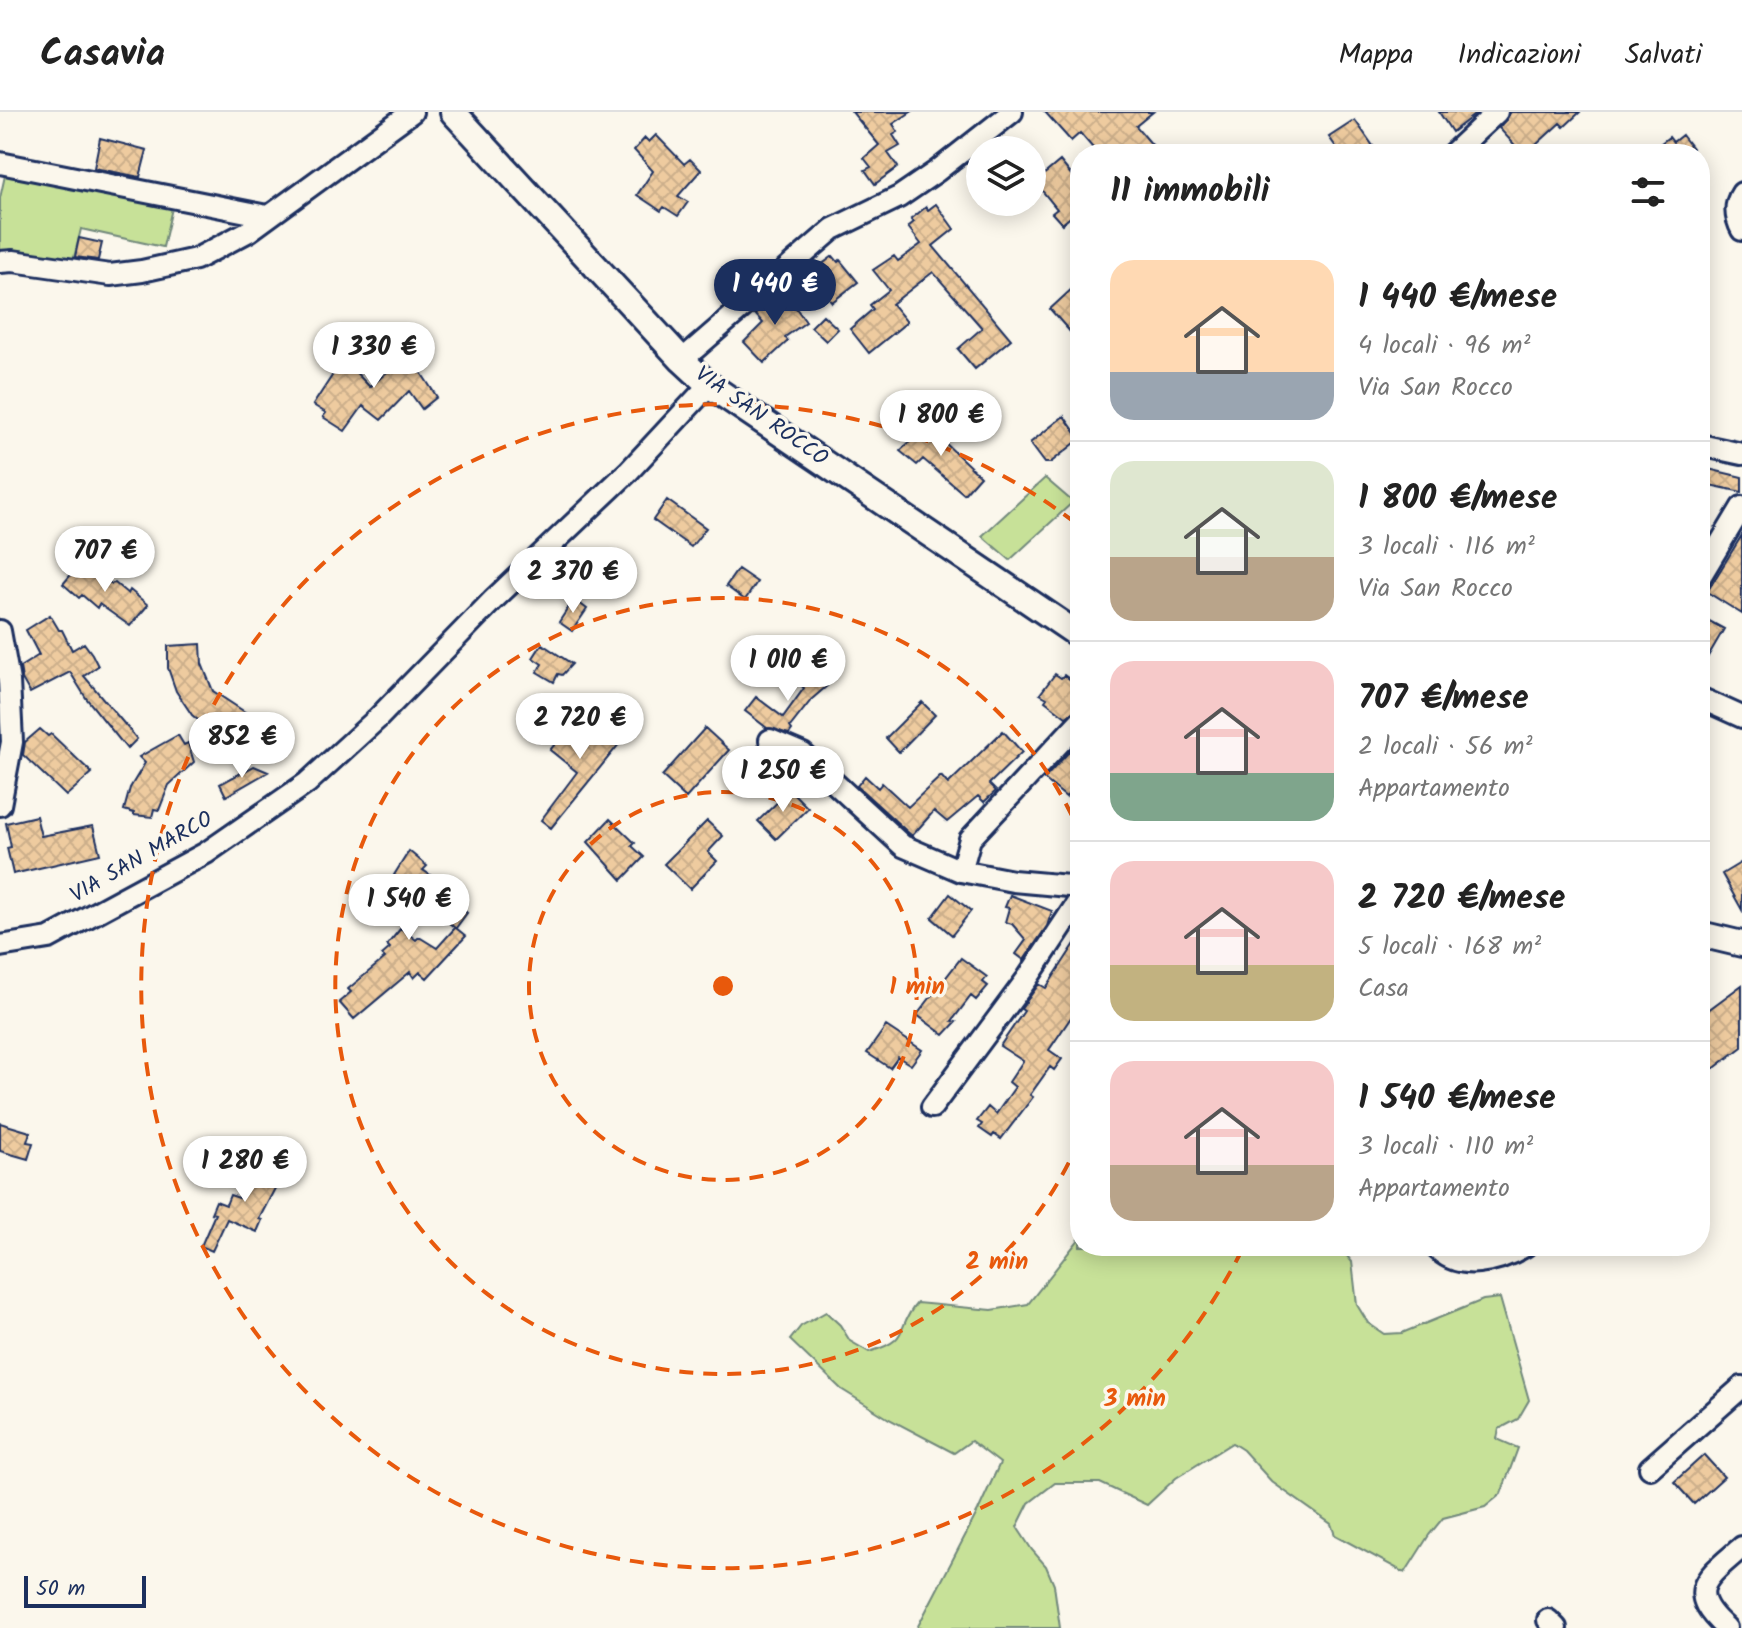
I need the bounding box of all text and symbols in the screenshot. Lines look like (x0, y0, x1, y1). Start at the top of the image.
text: Casavia (40, 25, 165, 85)
text: Mappa (1338, 33, 1414, 78)
text: Indicazioni (1458, 33, 1581, 78)
text: Salvati (1625, 33, 1702, 78)
map controls (966, 136, 1046, 216)
button: layers (966, 136, 1046, 216)
text: 11 immobili (1110, 165, 1270, 219)
icon: filters (1626, 170, 1670, 214)
pin: 1 440 € (701, 259, 849, 327)
text: 1 440 € (732, 264, 818, 306)
text: 1 440 €/mese (1358, 271, 1557, 325)
icon: home (1174, 292, 1270, 388)
pin: 1 330 € (300, 322, 448, 390)
text: 4 locali · 96 m² (1358, 325, 1531, 367)
text: 1 330 € (331, 327, 417, 369)
street label: VIA SAN ROCCO (687, 358, 835, 476)
text: Via San Rocco (1358, 367, 1513, 409)
pin: 1 800 € (867, 390, 1015, 458)
text: 1 800 € (898, 395, 984, 437)
text: 1 800 €/mese (1358, 472, 1557, 526)
icon: home (1174, 493, 1270, 589)
pin: 707 € (49, 526, 161, 594)
text: 3 locali · 116 m² (1358, 526, 1535, 568)
text: 707 € (73, 531, 137, 573)
pin: 2 370 € (499, 547, 647, 615)
text: 2 370 € (527, 552, 619, 594)
text: Via San Rocco (1358, 568, 1513, 610)
pin: 1 010 € (714, 635, 862, 703)
text: 1 010 € (749, 640, 827, 682)
text: 707 €/mese (1358, 672, 1529, 726)
pin: 2 720 € (506, 693, 654, 761)
icon: home (1174, 693, 1270, 789)
text: 2 720 € (534, 698, 626, 740)
pin: 852 € (186, 712, 298, 780)
text: 852 € (207, 717, 277, 759)
text: 2 locali · 56 m² (1358, 726, 1533, 768)
pin: 1 250 € (709, 746, 857, 814)
text: 1 250 € (740, 751, 826, 793)
text: Appartamento (1358, 768, 1510, 810)
street label: VIA SAN MARCO (64, 803, 220, 913)
text: 2 720 €/mese (1358, 872, 1565, 926)
pin: 1 540 € (335, 874, 483, 942)
text: 1 540 € (366, 879, 452, 921)
icon: home (1174, 893, 1270, 989)
text: 5 locali · 168 m² (1358, 926, 1541, 968)
text: 1 min (889, 968, 945, 1007)
text: Casa (1358, 968, 1409, 1010)
centre of rings (709, 972, 737, 1000)
text: 1 540 €/mese (1358, 1072, 1556, 1126)
icon: home (1174, 1093, 1270, 1189)
text: 3 locali · 110 m² (1358, 1126, 1533, 1168)
pin: 1 280 € (171, 1136, 319, 1204)
text: 1 280 € (201, 1141, 289, 1183)
text: Appartamento (1358, 1168, 1510, 1210)
text: 2 min (966, 1243, 1028, 1282)
text: 3 min (1103, 1380, 1166, 1419)
scale bar (24, 1572, 146, 1608)
text: 50 m (36, 1572, 85, 1607)

